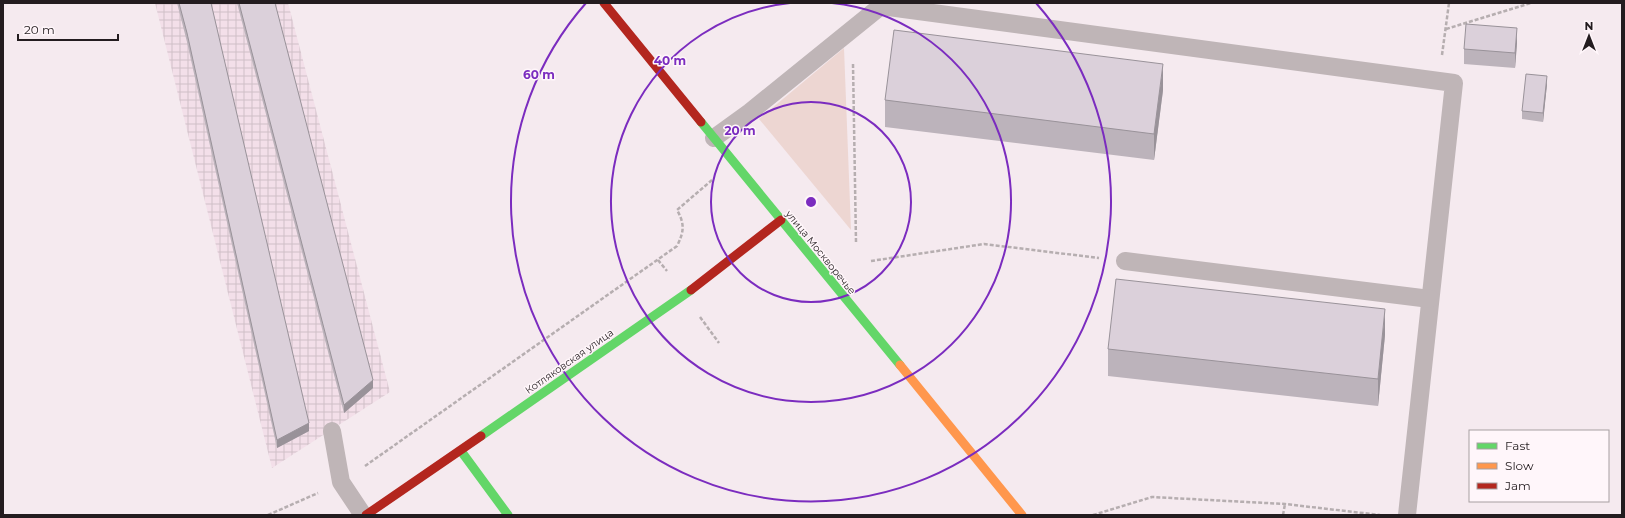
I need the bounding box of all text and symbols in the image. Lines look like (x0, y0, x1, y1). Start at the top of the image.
scale bar (18, 16, 118, 42)
north arrow (1569, 16, 1609, 56)
text: N (1585, 19, 1593, 33)
text: 20 m (24, 22, 55, 37)
text: 40 m (654, 53, 686, 68)
text: 60 m (523, 67, 555, 82)
text: 20 m (724, 123, 756, 138)
centre of rings (804, 195, 818, 209)
street label: улица Москворечье (782, 207, 859, 297)
street label: Котляковская улица (523, 326, 616, 397)
legend (1469, 430, 1609, 502)
text: Fast (1505, 438, 1530, 453)
text: Slow (1505, 458, 1534, 473)
text: Jam (1504, 478, 1531, 493)

